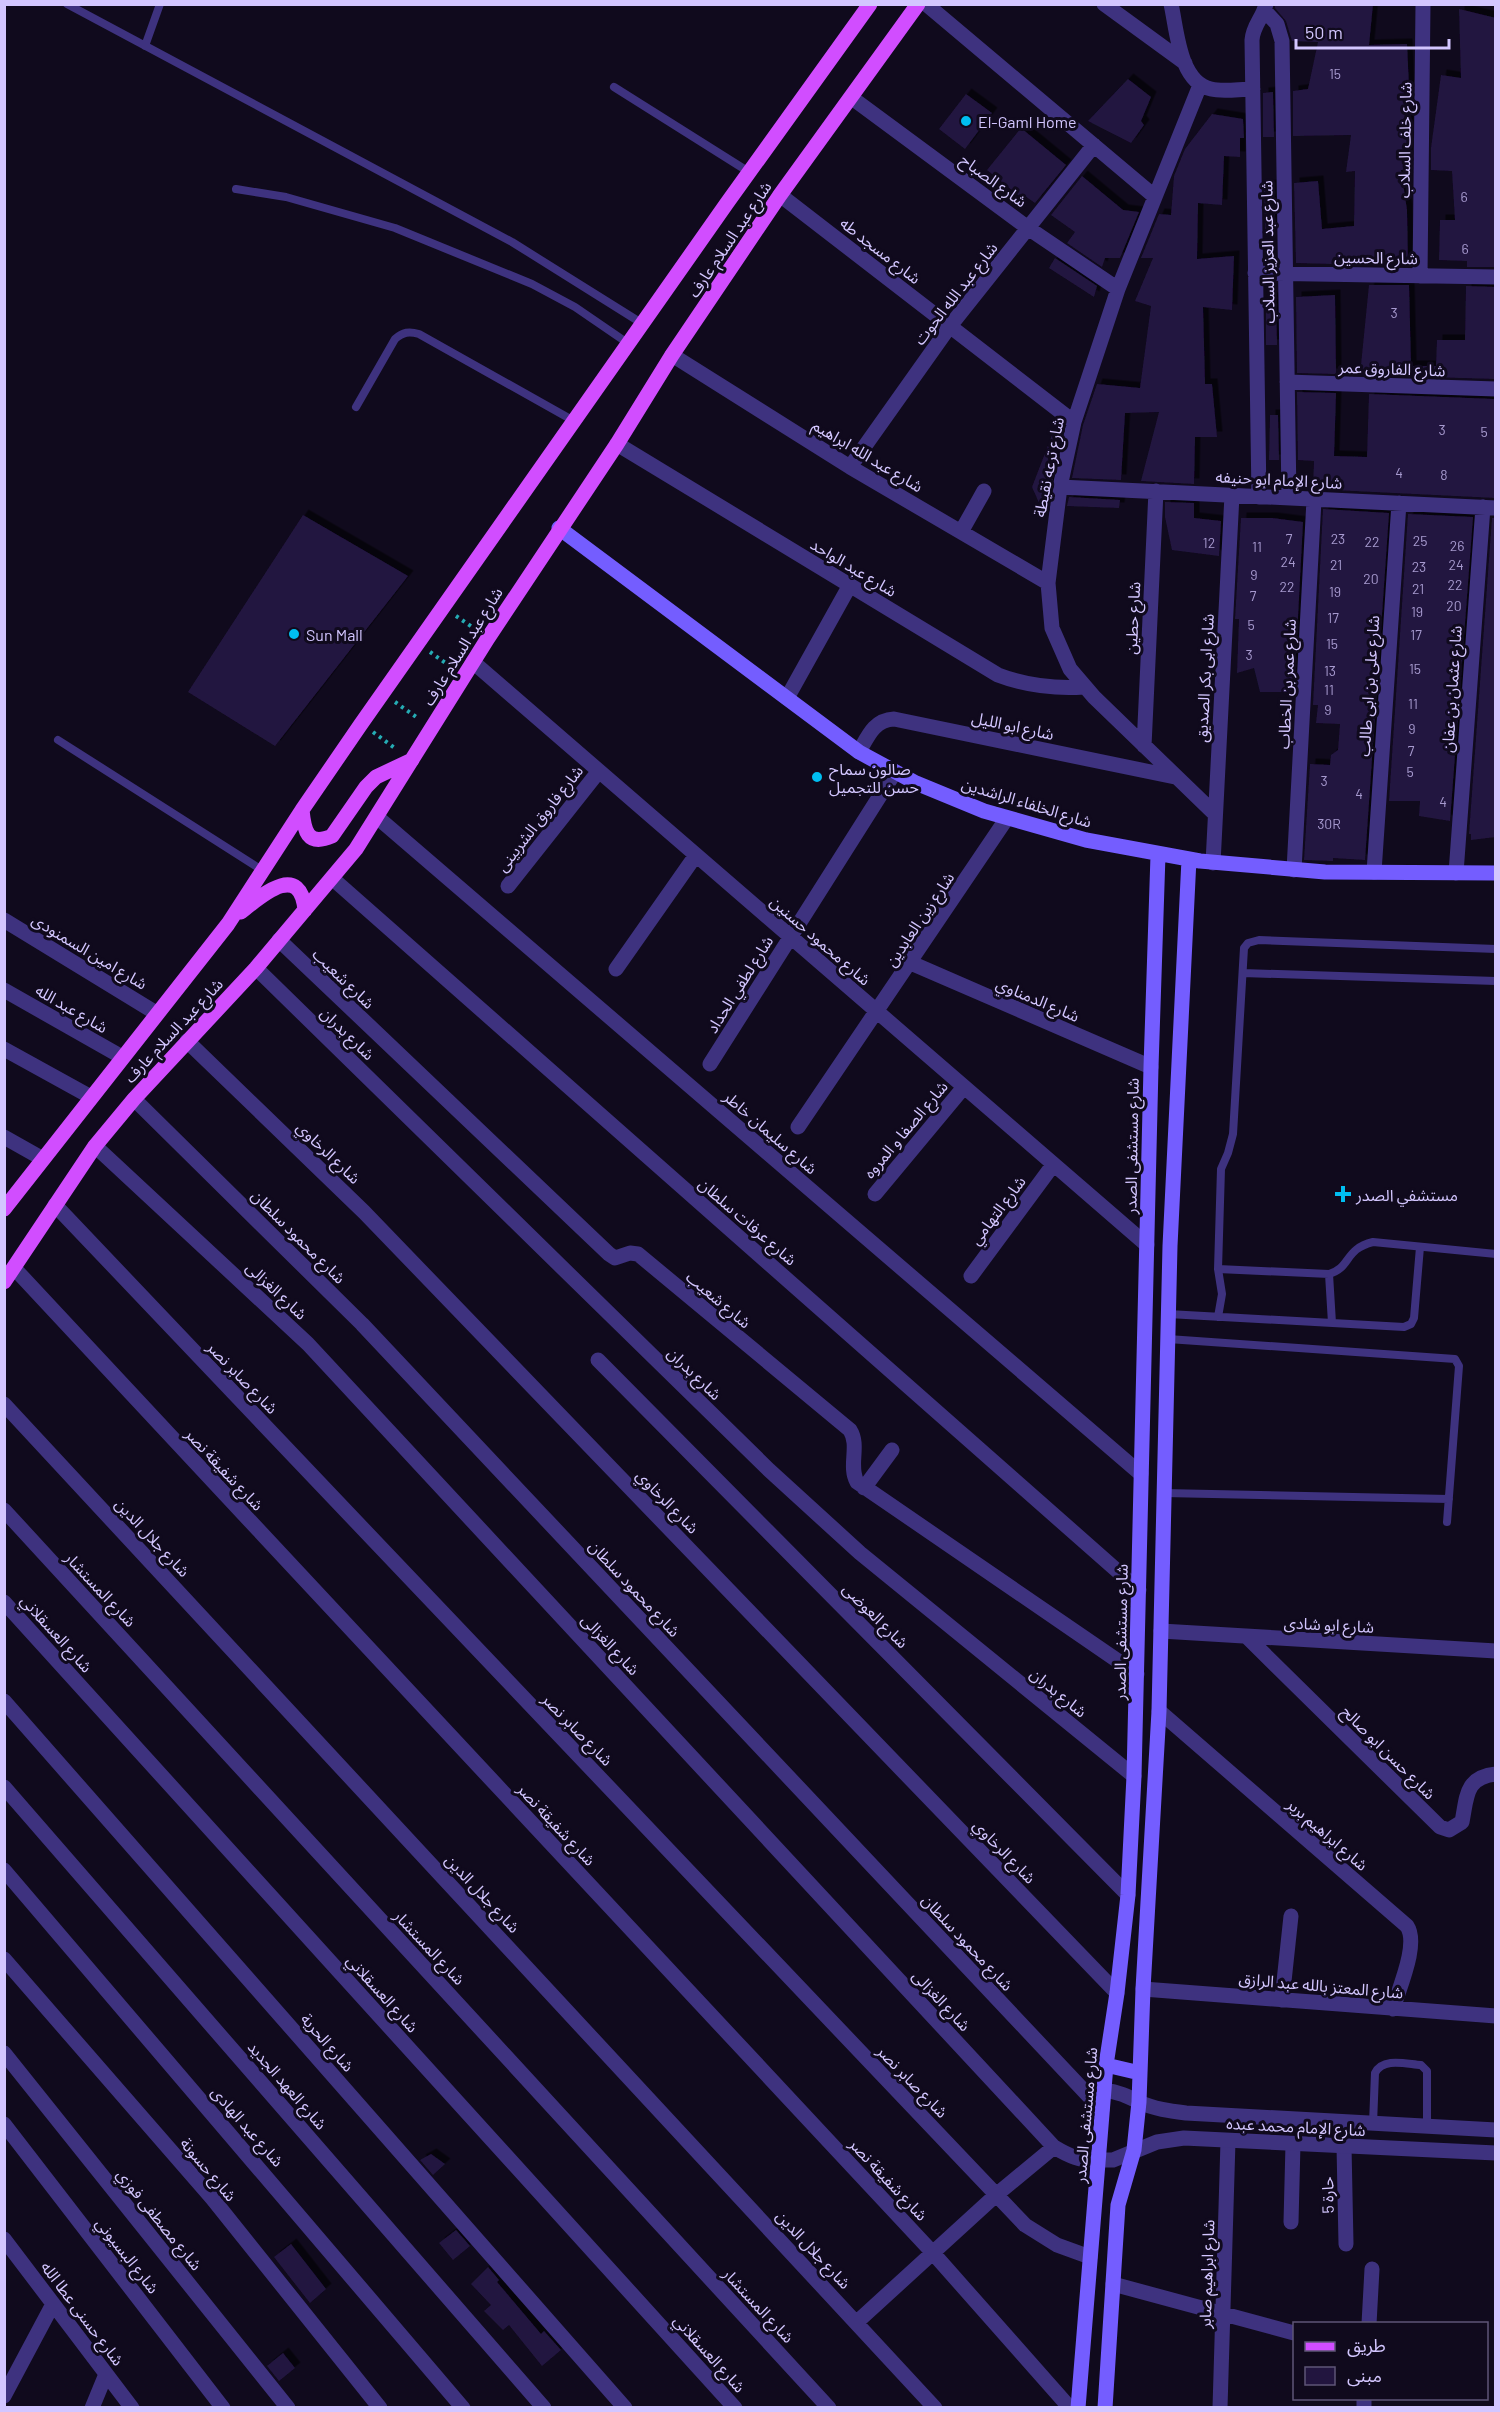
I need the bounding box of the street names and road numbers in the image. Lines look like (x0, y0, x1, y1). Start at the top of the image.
street label: شارع خلف السلاب (1393, 82, 1419, 198)
street label: شارع الصباح (955, 149, 1031, 214)
street label: شارع عبد السلام عارف (683, 177, 778, 303)
street label: شارع عبد العزيز السلاب (1256, 180, 1282, 324)
street label: شارع مسجد طه (835, 213, 925, 290)
street label: شارع عبد الله الحوت (909, 238, 1004, 351)
street label: شارع الحسين (1334, 247, 1418, 271)
street label: شارع الفاروق عمر (1337, 357, 1446, 383)
street label: شارع عبد الله ابراهيم (807, 415, 927, 499)
street label: شارع ترعه نقيطة (1029, 415, 1071, 519)
street label: شارع الإمام ابو حنيفه (1215, 466, 1343, 496)
street label: شارع عبد الواحد (806, 534, 900, 604)
street label: شارع حطين (1121, 581, 1147, 655)
street label: شارع عبد السلام عارف (418, 583, 509, 711)
street label: شارع ابى بكر الصديق (1191, 613, 1221, 743)
street label: شارع على بن ابى طالب (1354, 615, 1386, 758)
street label: شارع عمر بن الخطاب (1273, 618, 1303, 750)
street label: شارع عثمان بن عفان (1437, 625, 1469, 753)
street label: شارع ابو الليل (969, 707, 1056, 747)
street label: شارع فاروق الشربينى (492, 761, 590, 877)
street label: شارع الخلفاء الراشدين (959, 773, 1094, 835)
street label: شارع زين العابدين (880, 868, 961, 972)
street label: شارع محمود حسنين (764, 891, 875, 992)
street label: شارع امين السمنودى (27, 909, 151, 996)
street label: شارع لطفي الحداد (702, 932, 780, 1038)
street label: شارع شعيب (306, 944, 379, 1015)
street label: شارع الدمناوي (992, 973, 1083, 1029)
street label: شارع عبد السلام عارف (120, 974, 229, 1089)
street label: شارع عبد الله (31, 980, 111, 1040)
street label: شارع بدران (314, 1003, 379, 1066)
street label: شارع الصفا و المروه (859, 1077, 954, 1184)
street label: شارع مستشفى الصدر (1120, 1078, 1146, 1215)
street label: شارع سليمان خاطر (717, 1086, 821, 1181)
street label: شارع الرخاوي (290, 1117, 365, 1190)
street label: شارع التهامي (965, 1172, 1032, 1251)
street label: شارع عرفات سلطان (693, 1173, 801, 1272)
street label: شارع محمود سلطان (245, 1185, 350, 1290)
street label: شارع الغزالى (240, 1257, 311, 1326)
street label: شارع شعيب (680, 1266, 755, 1335)
street label: شارع صابر نصر (200, 1336, 282, 1420)
street label: شارع بدران (661, 1343, 726, 1406)
street label: شارع شفيقة نصر (178, 1423, 268, 1517)
street label: شارع الرخاوي (630, 1465, 703, 1540)
street label: شارع جلال الدين (109, 1494, 194, 1583)
street label: شارع محمود سلطان (583, 1536, 685, 1643)
street label: شارع المستشار (58, 1547, 140, 1633)
street label: شارع مستشفى الصدر (1109, 1564, 1135, 1701)
street label: شارع العوضى (837, 1578, 913, 1654)
street label: شارع العسقلاني (14, 1590, 97, 1678)
street label: شارع الغزالى (575, 1610, 644, 1681)
street label: شارع ابو شادى (1283, 1612, 1375, 1640)
street label: شارع بدران (1024, 1663, 1091, 1724)
street label: شارع صابر نصر (535, 1688, 617, 1772)
street label: شارع حسن ابو صالح (1335, 1701, 1440, 1806)
street label: شارع شفيقة نصر (510, 1778, 600, 1872)
street label: شارع ابراهيم بربر (1281, 1793, 1372, 1877)
street label: شارع الرخاوي (967, 1815, 1040, 1890)
street label: شارع جلال الدين (439, 1850, 524, 1939)
street label: شارع محمود سلطان (916, 1890, 1018, 1997)
street label: شارع المستشار (387, 1905, 469, 1991)
street label: شارع العسقلاني (340, 1950, 423, 2038)
street label: شارع الغزالى (906, 1966, 975, 2037)
street label: شارع المعتز بالله عبد الرازق (1238, 1968, 1404, 2006)
street label: شارع الحرية (295, 2009, 358, 2078)
street label: شارع العهد الجديد (242, 2037, 331, 2136)
street label: شارع صابر نصر (870, 2040, 952, 2124)
street label: شارع مستشفى الصدر (1070, 2046, 1104, 2185)
street label: شارع عبد الهادى (205, 2082, 288, 2173)
street label: شارع الإمام محمد عبده (1226, 2113, 1366, 2143)
street label: شارع حسونة (174, 2133, 241, 2207)
street label: شارع شفيقة نصر (842, 2133, 932, 2227)
street label: شارع مصطفى فوزي (110, 2164, 207, 2276)
street label: حارة 5 (1317, 2176, 1338, 2214)
street label: شارع جلال الدين (770, 2206, 855, 2295)
street label: شارع البسيوني (89, 2213, 164, 2299)
street label: شارع ابراهيم صابر (1195, 2219, 1221, 2330)
street label: شارع حسنى عطا الله (34, 2257, 128, 2371)
street label: شارع المستشار (716, 2263, 798, 2349)
street label: شارع العسقلاني (667, 2310, 750, 2398)

